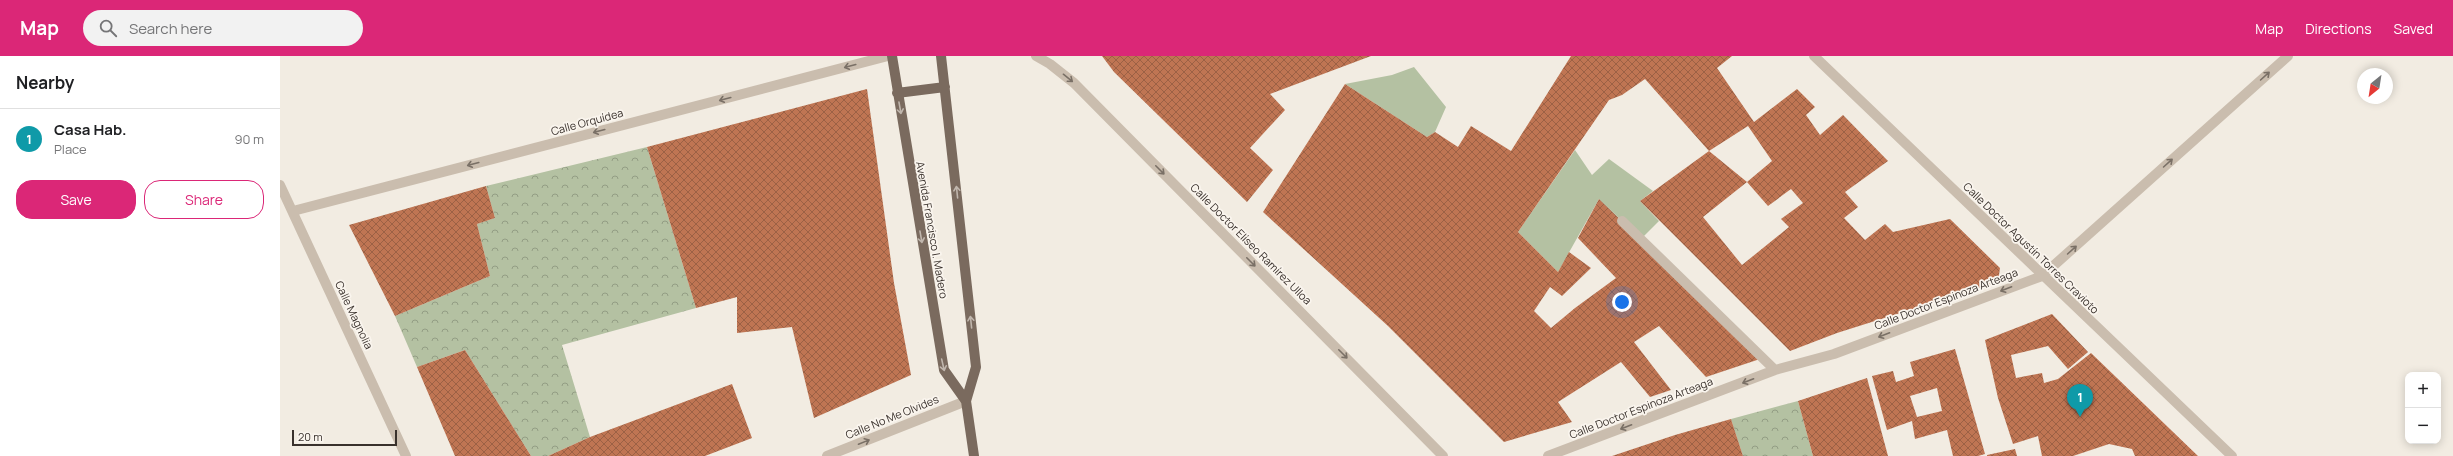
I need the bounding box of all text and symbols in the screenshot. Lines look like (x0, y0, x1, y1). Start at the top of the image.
search box (83, 10, 363, 46)
text: Map (20, 15, 59, 41)
icon: search (97, 17, 119, 39)
text: Search here (129, 18, 212, 39)
text: Map (2255, 19, 2283, 38)
text: Directions (2305, 19, 2372, 38)
text: Saved (2394, 19, 2433, 38)
one-way arrow (844, 63, 857, 70)
north arrow (2357, 68, 2393, 104)
text: Nearby (16, 71, 74, 94)
one-way arrow (2260, 71, 2270, 81)
one-way arrow (1062, 74, 1073, 82)
one-way arrow (718, 95, 731, 103)
one-way arrow (896, 102, 904, 115)
street label: Calle Orquídea (549, 105, 625, 138)
text: Casa Hab. (54, 119, 126, 140)
one-way arrow (593, 128, 606, 136)
text: 1 (26, 130, 32, 148)
text: 90 m (234, 130, 264, 148)
text: Place (54, 140, 87, 158)
one-way arrow (2163, 159, 2173, 168)
street label: Avenida Francisco I. Madero (913, 160, 952, 300)
one-way arrow (467, 161, 480, 168)
one-way arrow (1155, 165, 1165, 175)
street label: Calle Doctor Agustín Torres Cravioto (1960, 179, 2103, 317)
button: Save (16, 180, 136, 219)
button: Share (144, 180, 264, 219)
street label: Calle Doctor Elíseo Ramírez Ulloa (1187, 180, 1315, 308)
one-way arrow (953, 186, 960, 199)
one-way arrow (917, 230, 925, 243)
one-way arrow (2066, 245, 2077, 254)
one-way arrow (1246, 257, 1256, 267)
street label: Calle Doctor Espinoza Arteaga (1872, 264, 2020, 333)
street label: Calle Magnolia (332, 278, 377, 351)
one-way arrow (2000, 286, 2012, 294)
your location (1612, 292, 1632, 312)
one-way arrow (968, 316, 975, 329)
one-way arrow (1879, 331, 1891, 339)
one-way arrow (1338, 350, 1348, 359)
one-way arrow (940, 358, 948, 371)
map controls (2405, 372, 2441, 444)
button: + (2405, 372, 2441, 408)
street label: Calle Doctor Espinoza Arteaga (1567, 373, 1715, 442)
one-way arrow (1742, 377, 1754, 385)
pin: 1 (2067, 384, 2093, 417)
street label: Calle No Me Olvides (843, 391, 941, 442)
button: − (2405, 408, 2441, 444)
one-way arrow (1621, 423, 1633, 431)
scale bar (292, 428, 397, 447)
text: 20 m (298, 429, 323, 444)
one-way arrow (857, 437, 869, 445)

